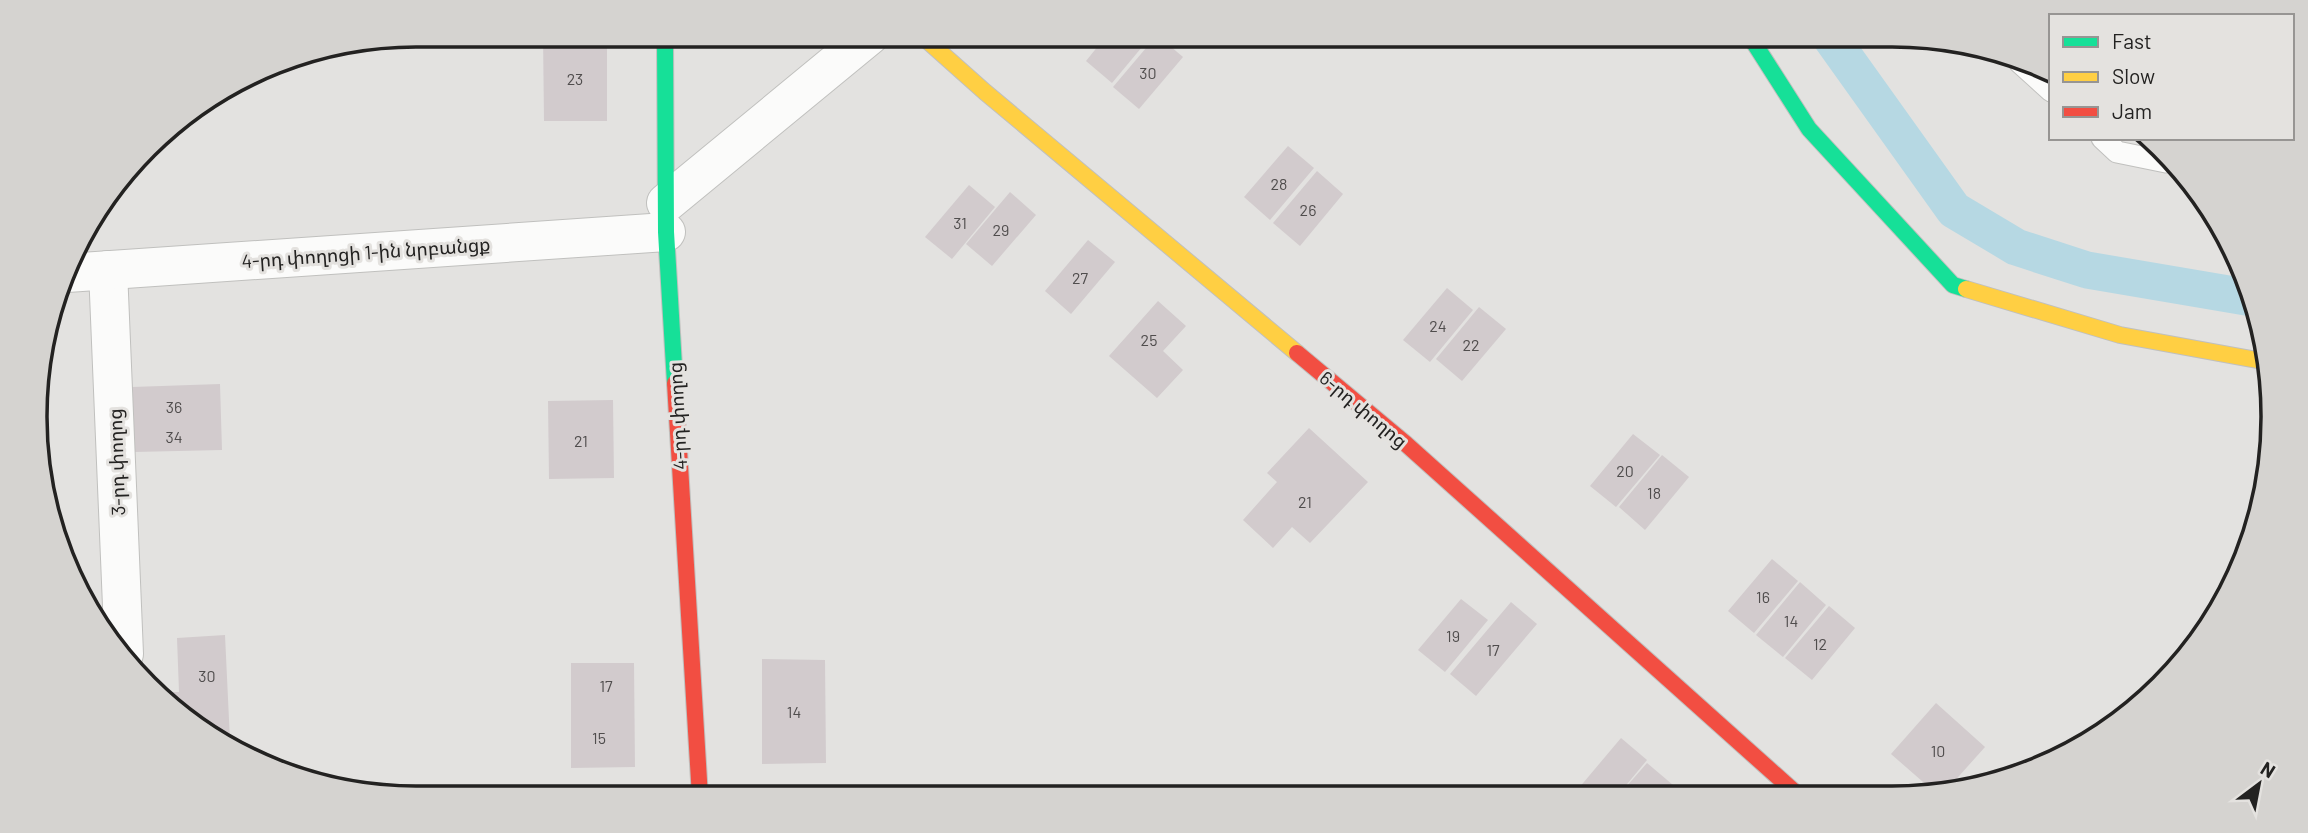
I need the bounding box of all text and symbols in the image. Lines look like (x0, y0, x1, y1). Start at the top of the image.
legend (2049, 14, 2294, 140)
text: Fast (2112, 28, 2152, 53)
house number: 30 (1139, 63, 1157, 82)
text: Slow (2112, 63, 2155, 88)
house number: 23 (567, 69, 583, 88)
text: Jam (2112, 98, 2152, 123)
house number: 28 (1271, 174, 1287, 193)
house number: 26 (1300, 200, 1316, 219)
house number: 31 (953, 213, 967, 232)
house number: 29 (993, 220, 1009, 239)
street label: 4-րդ փողոցի 1-ին նրբանցք (241, 232, 491, 273)
house number: 27 (1072, 268, 1088, 287)
house number: 24 (1429, 316, 1447, 335)
house number: 25 (1141, 330, 1157, 349)
house number: 22 (1462, 335, 1480, 354)
street label: 4-րդ փողոց (663, 361, 692, 471)
street label: 6-րդ փողոց (1315, 366, 1412, 453)
house number: 36 (166, 397, 182, 416)
street label: 3-րդ փողոց (103, 408, 130, 516)
house number: 34 (165, 427, 183, 446)
house number: 21 (574, 431, 588, 450)
house number: 20 (1616, 461, 1634, 480)
house number: 18 (1647, 483, 1661, 502)
house number: 21 (1298, 492, 1312, 511)
house number: 16 (1756, 587, 1770, 606)
house number: 14 (1784, 611, 1798, 630)
house number: 19 (1446, 626, 1460, 645)
house number: 12 (1813, 634, 1827, 653)
house number: 17 (1486, 640, 1500, 659)
house number: 30 (198, 666, 216, 685)
house number: 17 (599, 676, 613, 695)
house number: 14 (787, 702, 801, 721)
house number: 15 (592, 728, 606, 747)
house number: 10 (1931, 741, 1945, 760)
north arrow (2224, 749, 2294, 819)
text: N (2257, 756, 2280, 782)

